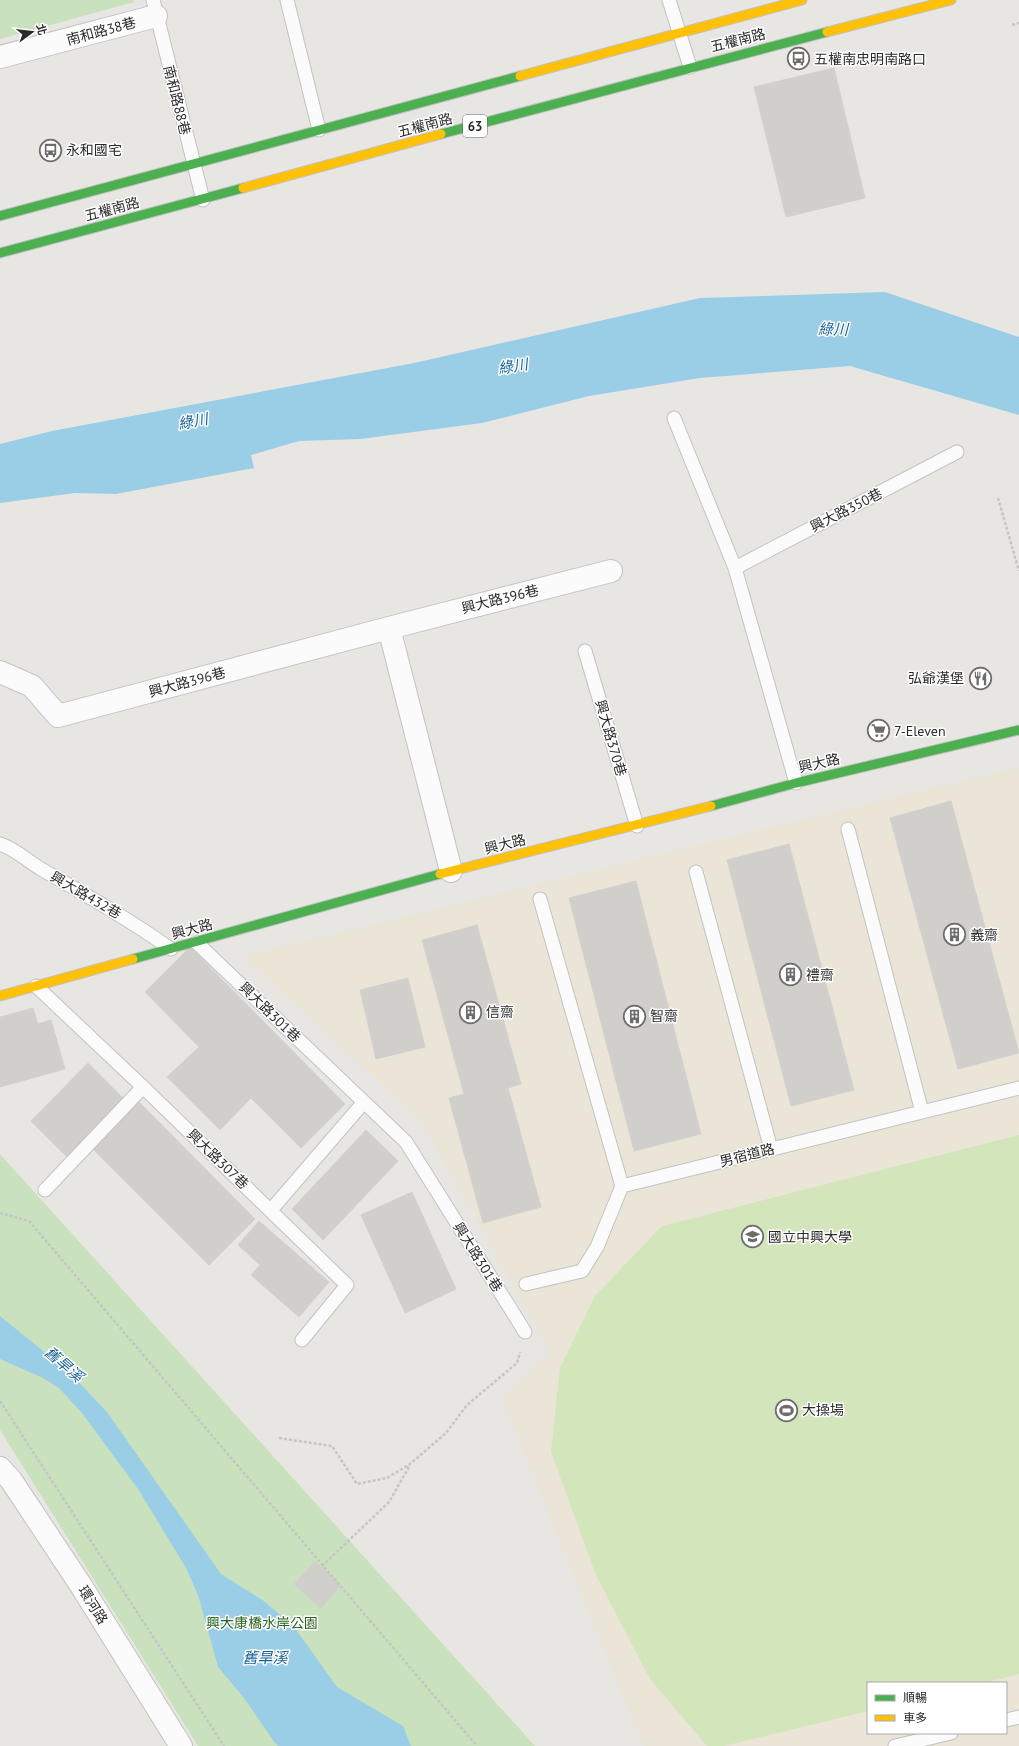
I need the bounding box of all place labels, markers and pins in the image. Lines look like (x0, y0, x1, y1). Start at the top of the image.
bus stop icon: 五權南忠明南路口 (786, 46, 812, 72)
place label: 五權南忠明南路口 (814, 50, 926, 68)
bus stop icon: 永和國宅 (38, 137, 64, 163)
place label: 永和國宅 (66, 141, 122, 159)
restaurant icon: 弘爺漢堡 (967, 665, 993, 691)
place label: 弘爺漢堡 (908, 669, 964, 687)
supermarket icon: 7-Eleven (866, 718, 892, 744)
place label: 7-Eleven (894, 722, 946, 740)
building icon: 義齋 (941, 922, 967, 948)
place label: 義齋 (970, 926, 998, 944)
building icon: 禮齋 (777, 962, 803, 988)
place label: 禮齋 (806, 966, 834, 984)
building icon: 信齋 (458, 999, 484, 1025)
place label: 信齋 (486, 1003, 514, 1021)
building icon: 智齋 (622, 1003, 648, 1029)
place label: 智齋 (650, 1007, 678, 1025)
school or university icon: 國立中興大學 (739, 1224, 765, 1250)
place label: 國立中興大學 (768, 1228, 852, 1246)
sports icon: 大操場 (774, 1397, 800, 1423)
place label: 大操場 (802, 1401, 844, 1419)

